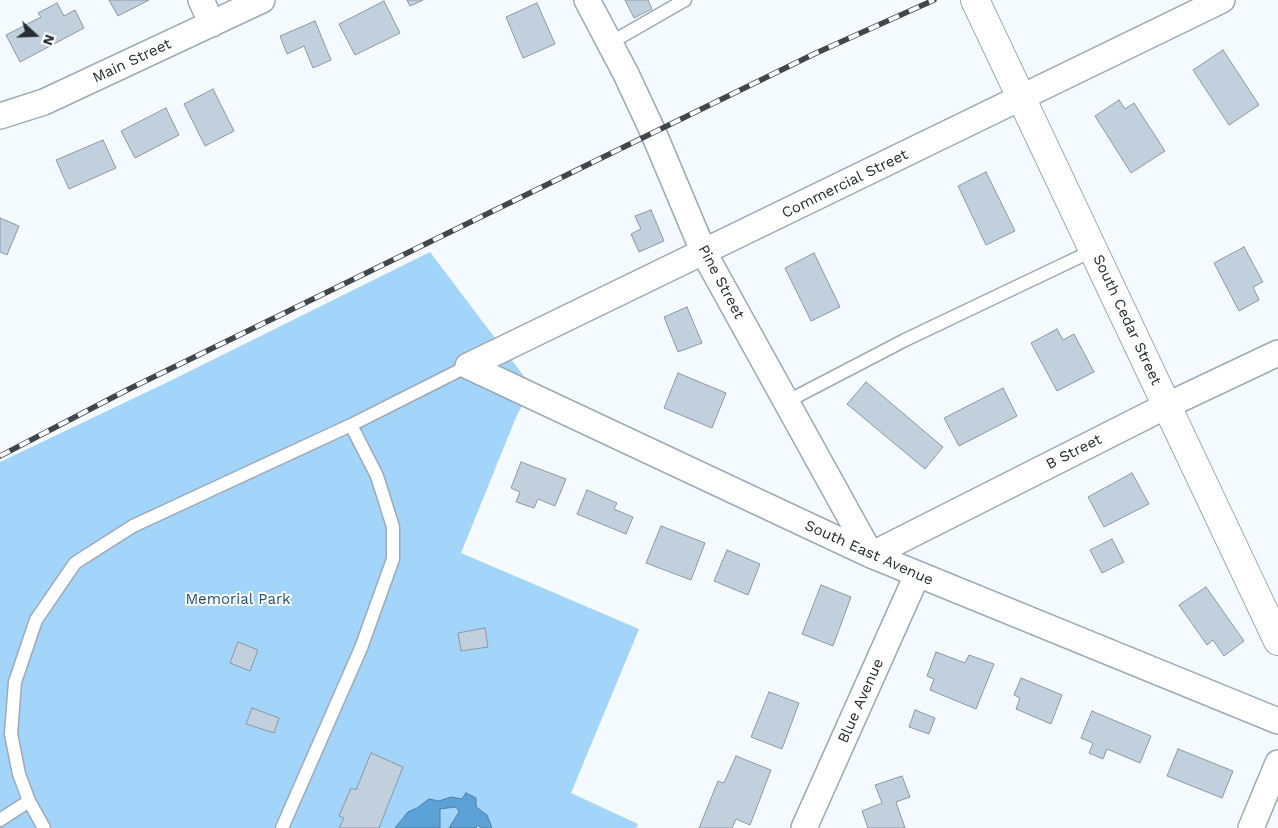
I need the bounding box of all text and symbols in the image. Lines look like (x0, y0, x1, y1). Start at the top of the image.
north arrow (10, 10, 60, 60)
text: N (40, 33, 58, 48)
street label: Main Street (90, 35, 174, 87)
street label: Commercial Street (779, 146, 911, 222)
street label: Pine Street (694, 242, 748, 322)
street label: South Cedar Street (1089, 252, 1165, 388)
street label: B Street (1043, 430, 1105, 474)
street label: South East Avenue (802, 517, 936, 589)
park label: Memorial Park (185, 591, 291, 609)
street label: Blue Avenue (834, 656, 888, 746)

